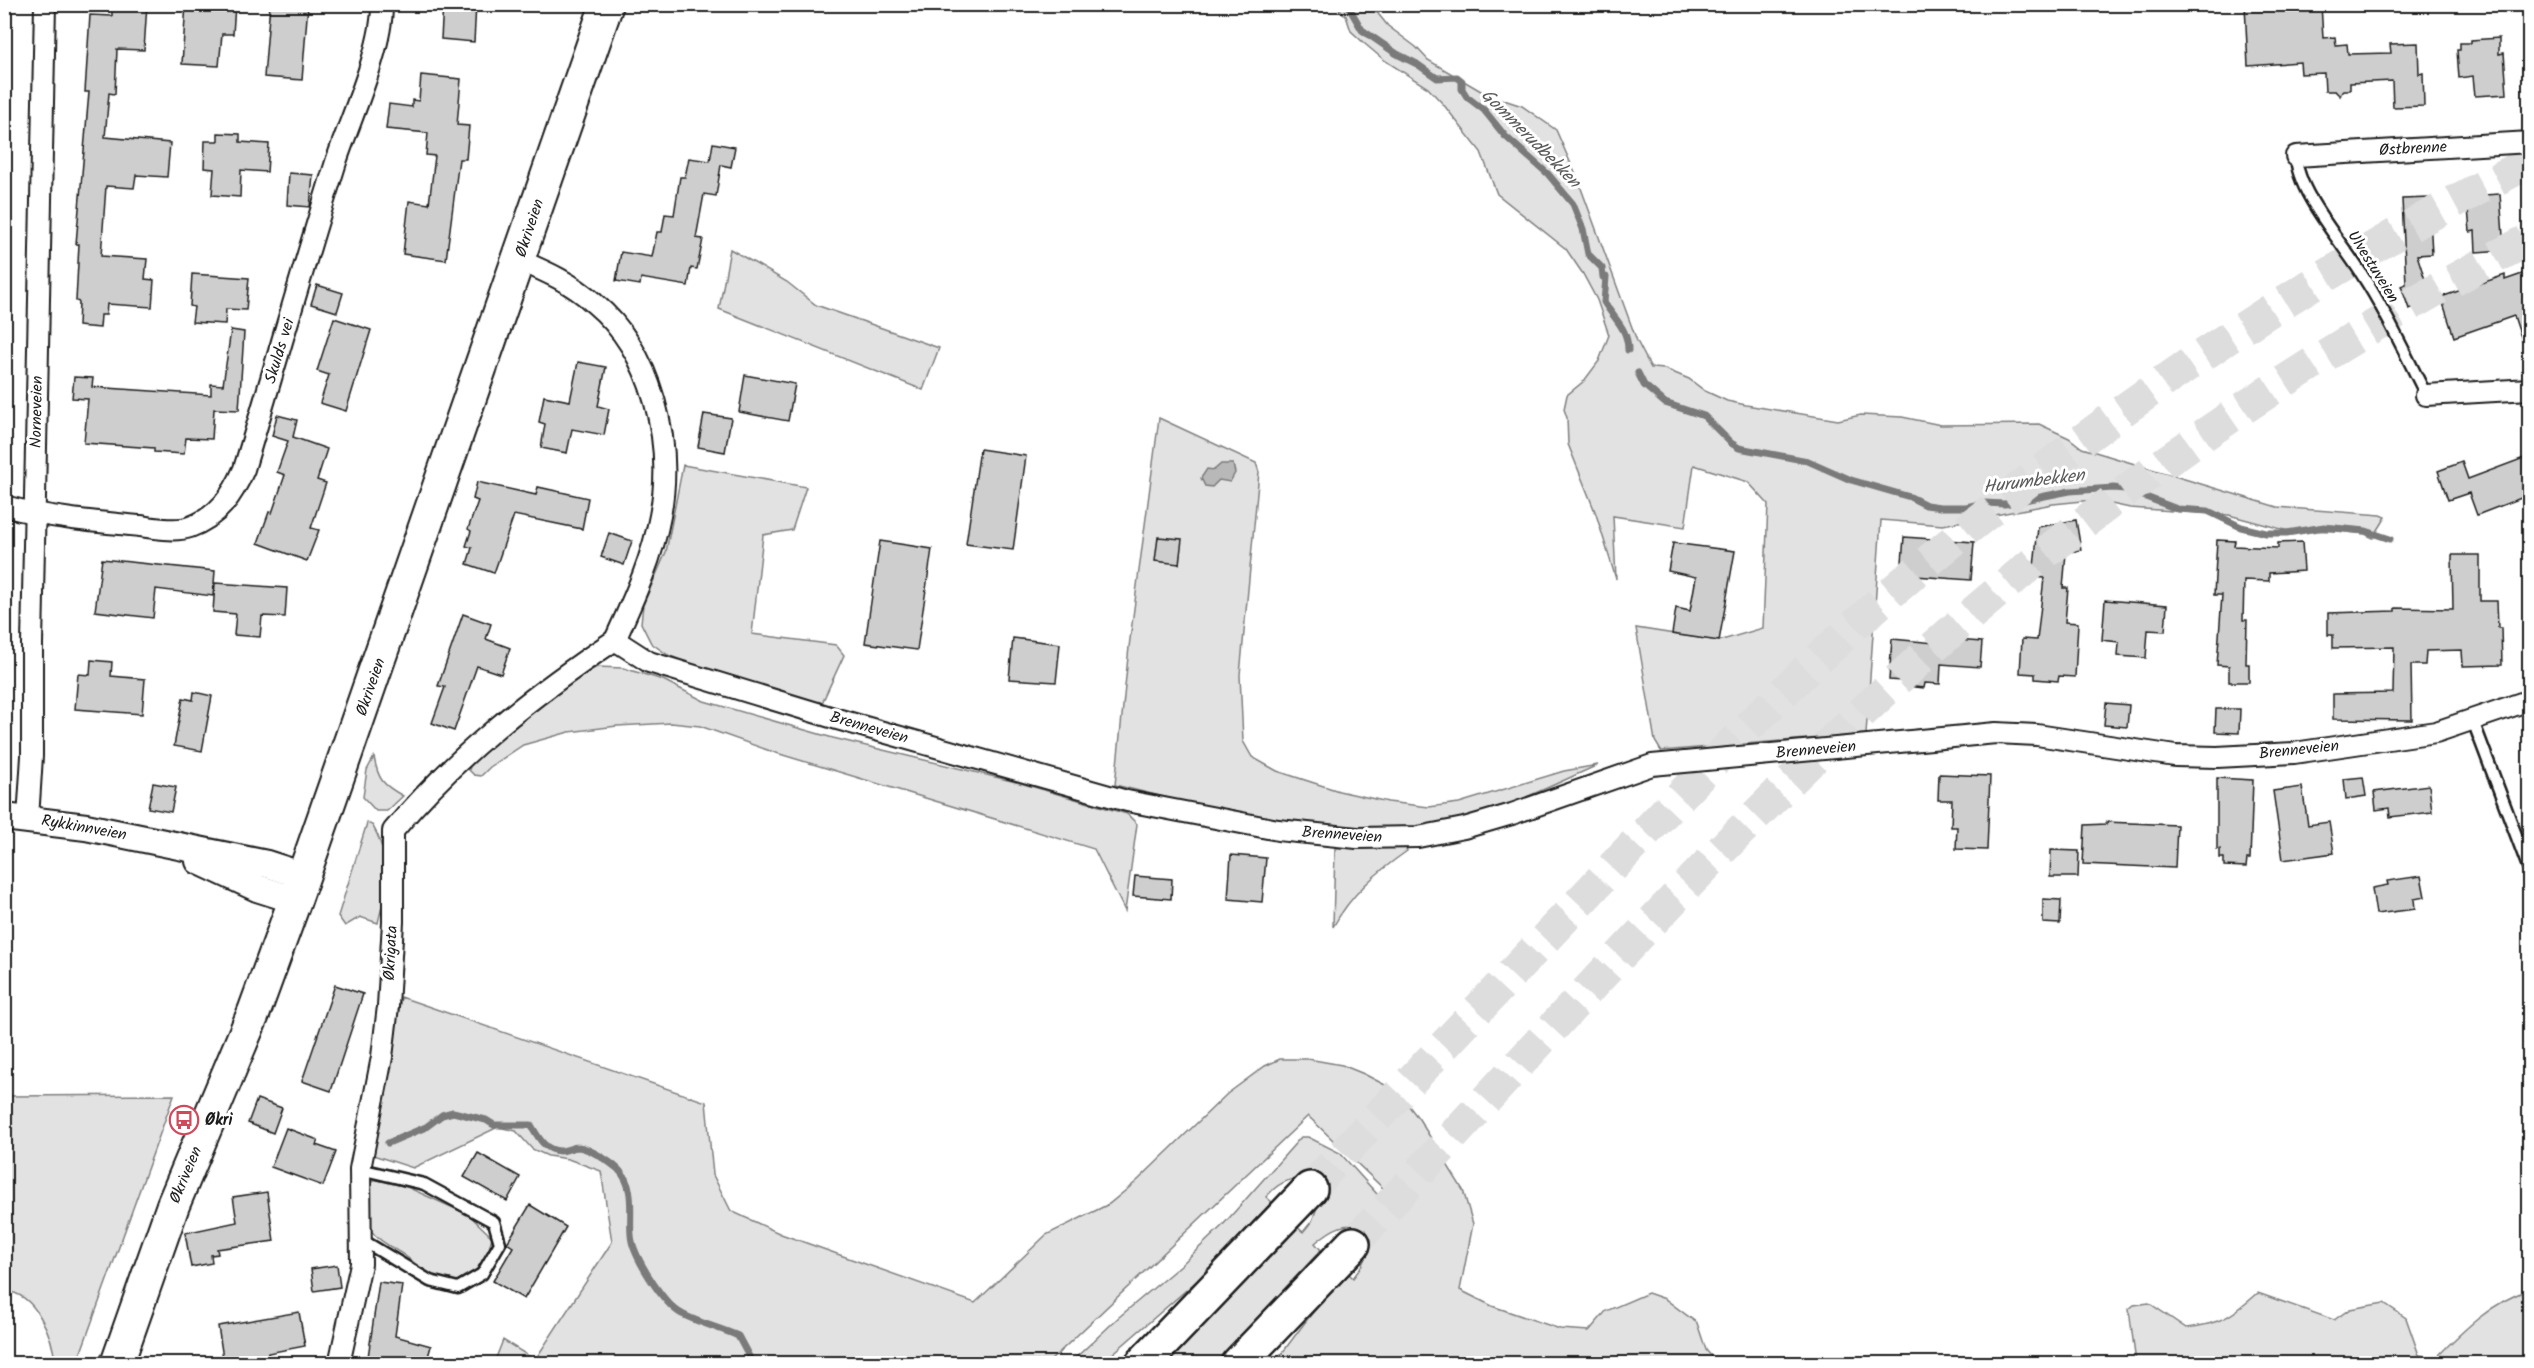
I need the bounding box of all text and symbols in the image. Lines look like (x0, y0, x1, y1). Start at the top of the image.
water label: Gommerudbekken (1473, 82, 1588, 197)
street label: Østbrenne (2378, 135, 2448, 163)
street label: Økriveien (509, 196, 551, 260)
street label: Ulvestuveien (2341, 226, 2405, 308)
street label: Skulds vei (258, 314, 302, 386)
street label: Norneveien (24, 375, 50, 449)
water label: Hurumbekken (1982, 461, 2088, 503)
street label: Økriveien (349, 655, 393, 719)
street label: Brenneveien (827, 705, 911, 751)
street label: Brenneveien (2258, 733, 2340, 767)
street label: Brenneveien (1775, 734, 1857, 766)
street label: Rykkinnveien (39, 808, 129, 848)
street label: Brenneveien (1301, 820, 1383, 850)
street label: Økrigata (377, 925, 405, 981)
bus stop icon: Økri (168, 1104, 200, 1136)
place label: Økri (205, 1108, 234, 1133)
street label: Økriveien (163, 1143, 209, 1207)

